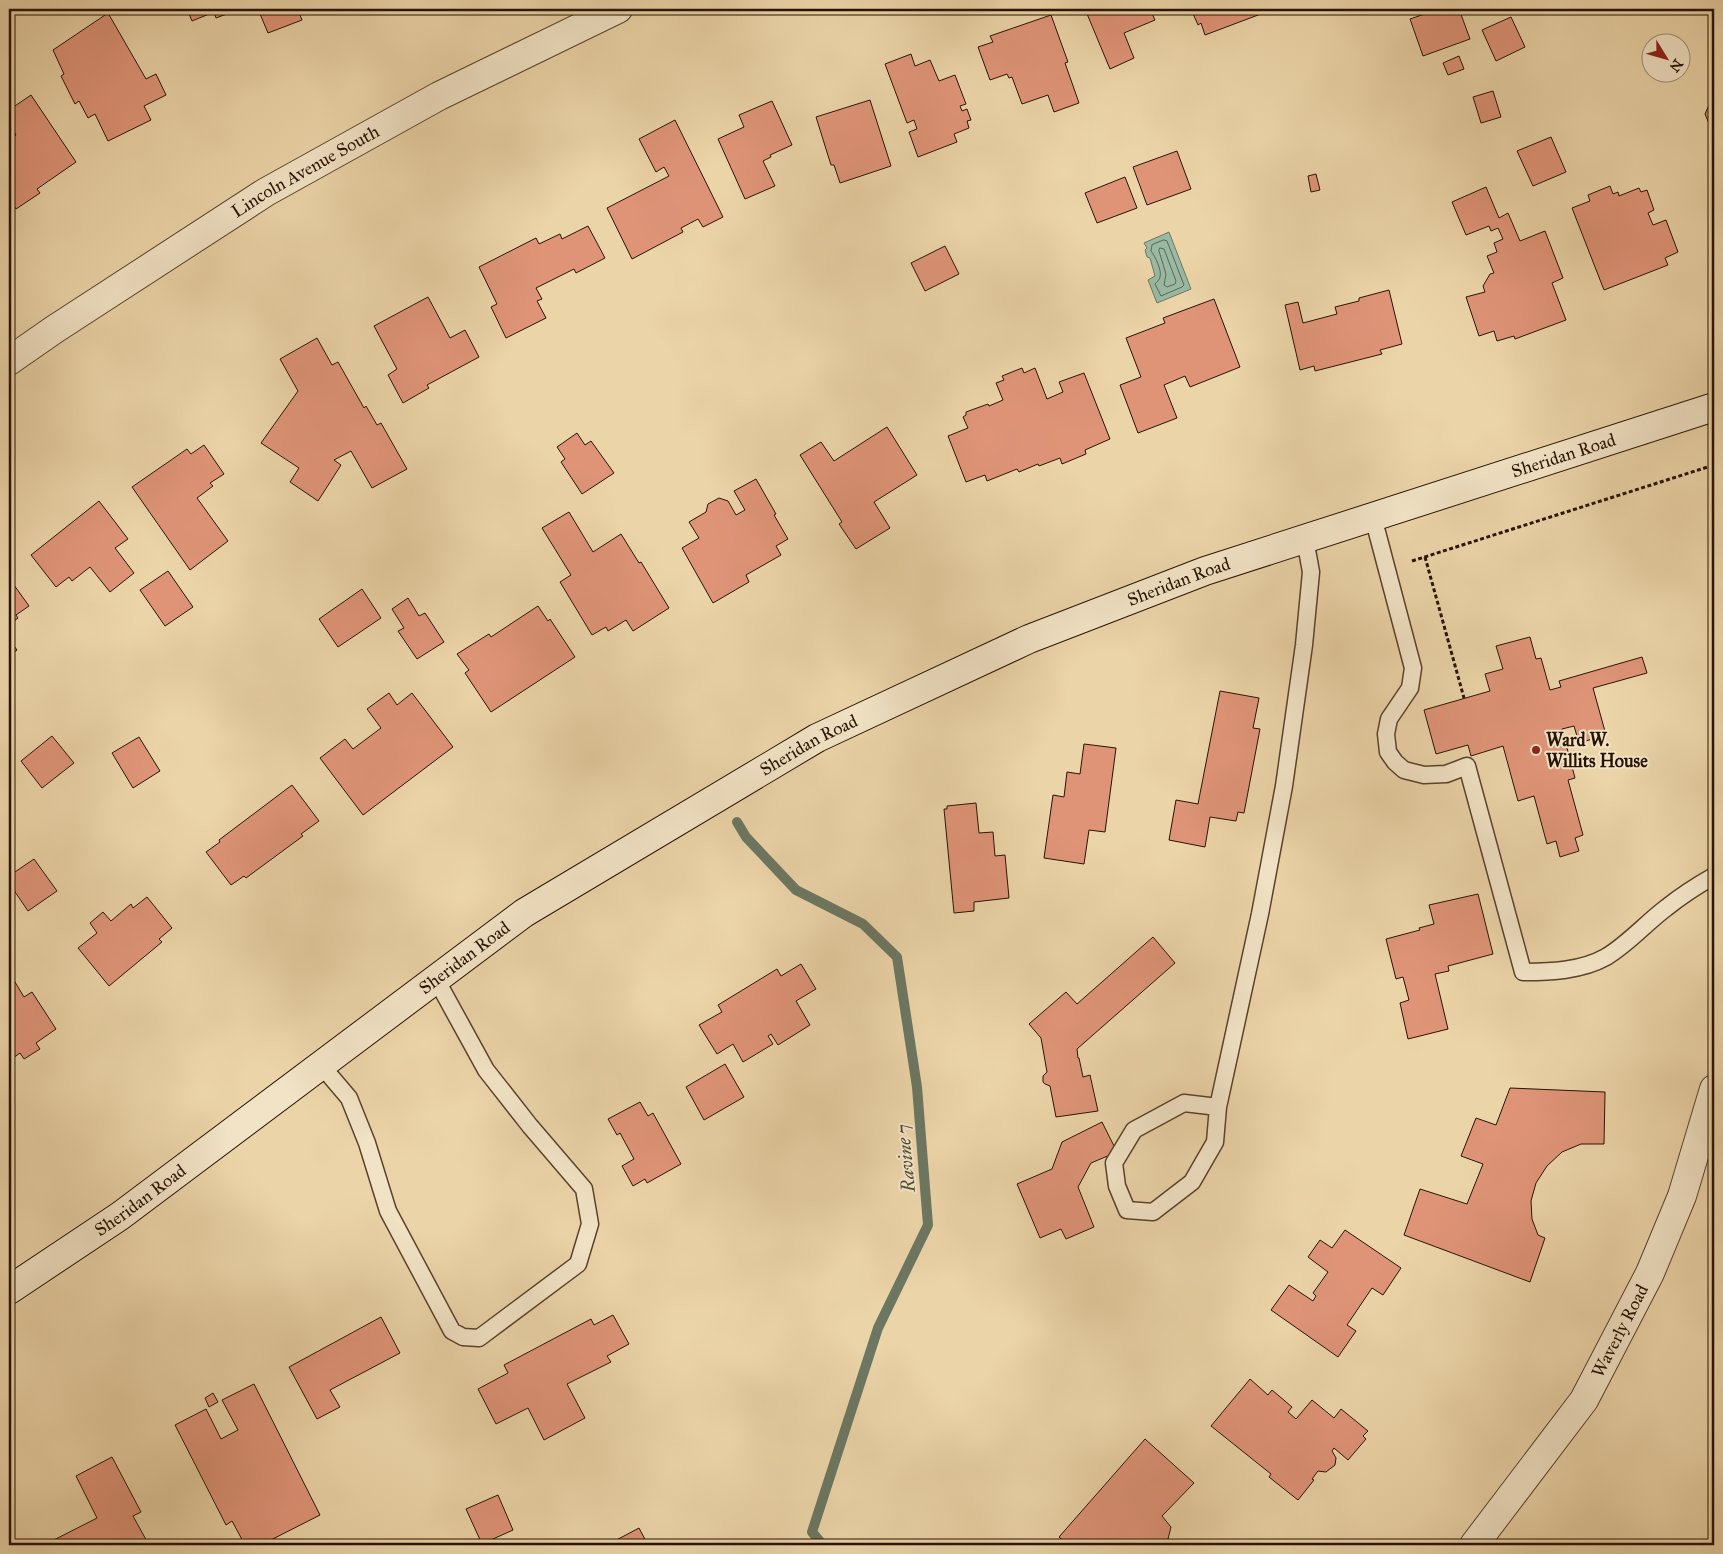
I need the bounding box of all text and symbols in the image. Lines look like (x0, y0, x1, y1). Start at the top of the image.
north arrow (1640, 32, 1690, 82)
text: N (1666, 56, 1686, 75)
street label: Lincoln Avenue South (227, 120, 383, 222)
street label: Sheridan Road (1509, 428, 1618, 483)
street label: Sheridan Road (1124, 553, 1233, 611)
street label: Sheridan Road (756, 710, 861, 781)
place label: Ward W. Willits House (1546, 729, 1648, 772)
marker: Ward W. Willits House (1530, 744, 1542, 756)
street label: Sheridan Road (415, 916, 514, 999)
water label: Ravine 7 (891, 1123, 920, 1194)
street label: Sheridan Road (90, 1159, 190, 1241)
street label: Waverly Road (1587, 1281, 1653, 1381)

